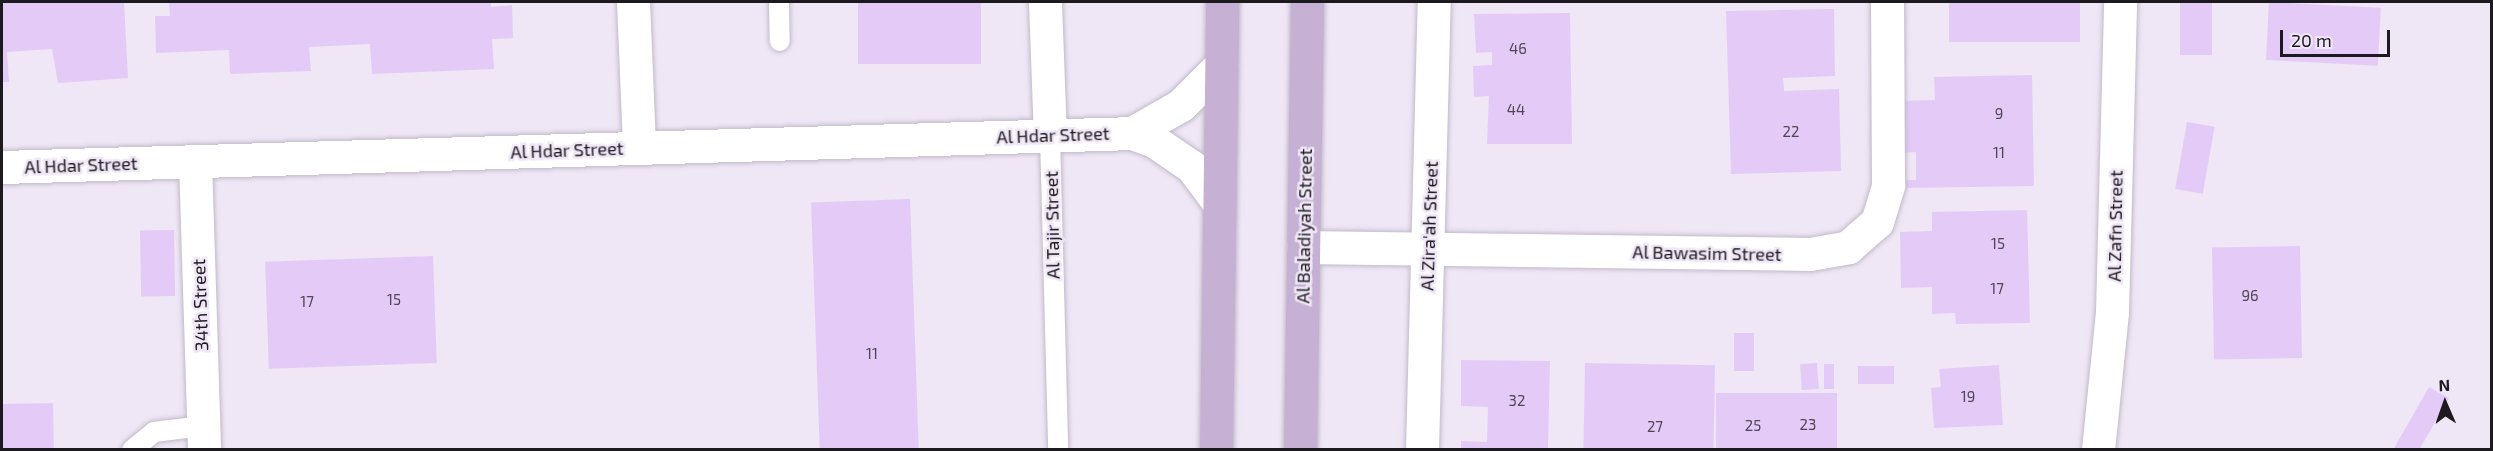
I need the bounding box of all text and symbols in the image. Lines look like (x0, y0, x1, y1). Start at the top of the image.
scale bar (2283, 18, 2392, 56)
text: 20 m (2291, 29, 2332, 51)
house number: 46 (1509, 40, 1527, 58)
house number: 44 (1507, 101, 1525, 119)
house number: 9 (1995, 105, 2003, 123)
street label: Al Hdar Street (996, 122, 1110, 148)
house number: 22 (1783, 123, 1799, 141)
street label: Al Hdar Street (510, 137, 624, 163)
house number: 11 (1993, 144, 2005, 162)
street label: Al Baladiyah Street (1292, 148, 1316, 304)
street label: Al Hdar Street (24, 152, 138, 178)
street label: Al Zira'ah Street (1416, 161, 1442, 291)
street label: Al Tajir Street (1040, 170, 1064, 280)
street label: Al Zafn Street (2103, 170, 2127, 282)
house number: 15 (1991, 235, 2005, 253)
street label: Al Bawasim Street (1632, 241, 1782, 265)
street label: 34th Street (188, 258, 212, 352)
house number: 17 (1990, 280, 2004, 298)
house number: 96 (2241, 287, 2259, 305)
house number: 15 (387, 291, 401, 309)
house number: 17 (300, 293, 314, 311)
house number: 11 (866, 345, 878, 363)
north arrow (2415, 373, 2475, 433)
text: N (2438, 375, 2450, 394)
house number: 19 (1961, 388, 1975, 406)
house number: 32 (1509, 392, 1525, 410)
house number: 23 (1800, 416, 1816, 434)
house number: 25 (1745, 417, 1761, 435)
house number: 27 (1647, 418, 1663, 436)

